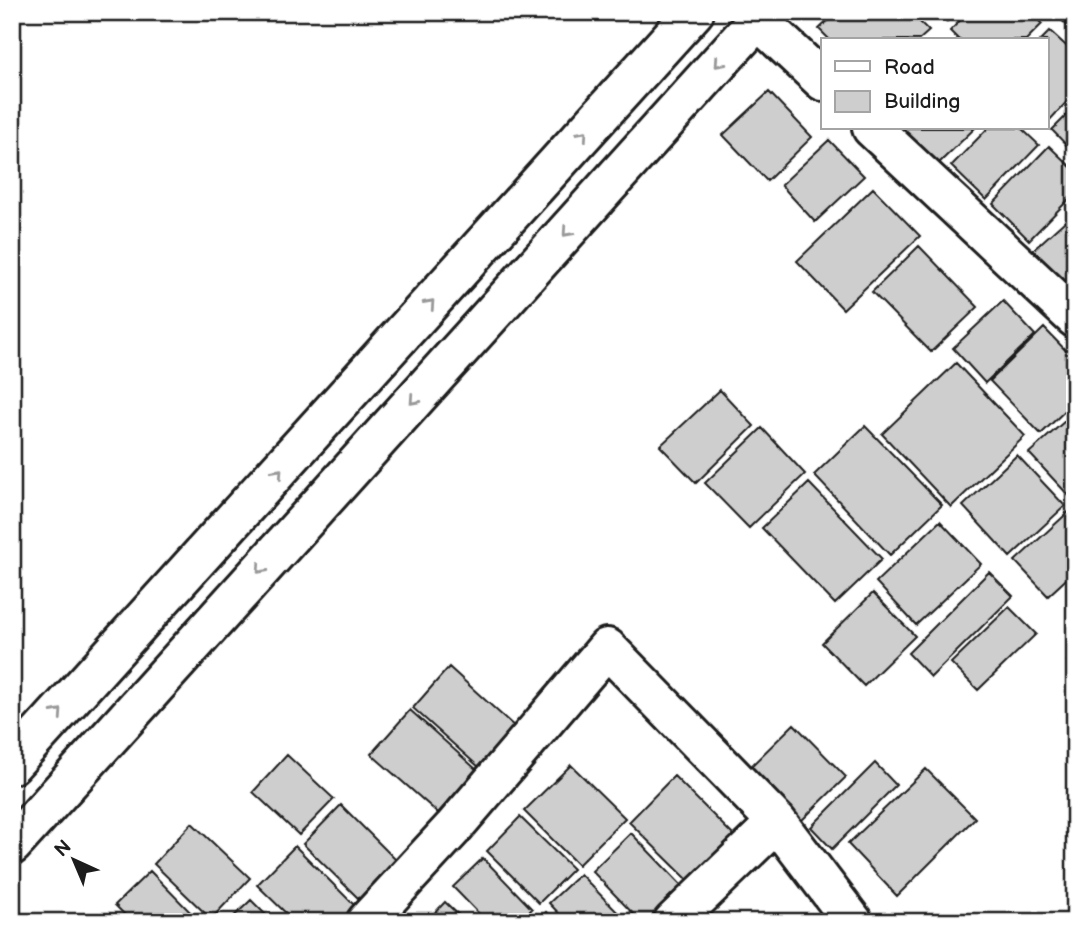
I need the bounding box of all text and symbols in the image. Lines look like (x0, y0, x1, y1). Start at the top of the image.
legend (821, 38, 1048, 130)
one-way arrow (715, 55, 727, 68)
text: Road (884, 55, 935, 80)
text: Building (884, 89, 960, 114)
one-way arrow (575, 130, 587, 143)
one-way arrow (562, 224, 575, 237)
one-way arrow (422, 299, 434, 312)
one-way arrow (410, 392, 422, 405)
one-way arrow (269, 468, 282, 481)
one-way arrow (257, 561, 270, 574)
one-way arrow (50, 708, 63, 721)
north arrow (38, 825, 108, 895)
text: N (50, 836, 76, 862)

